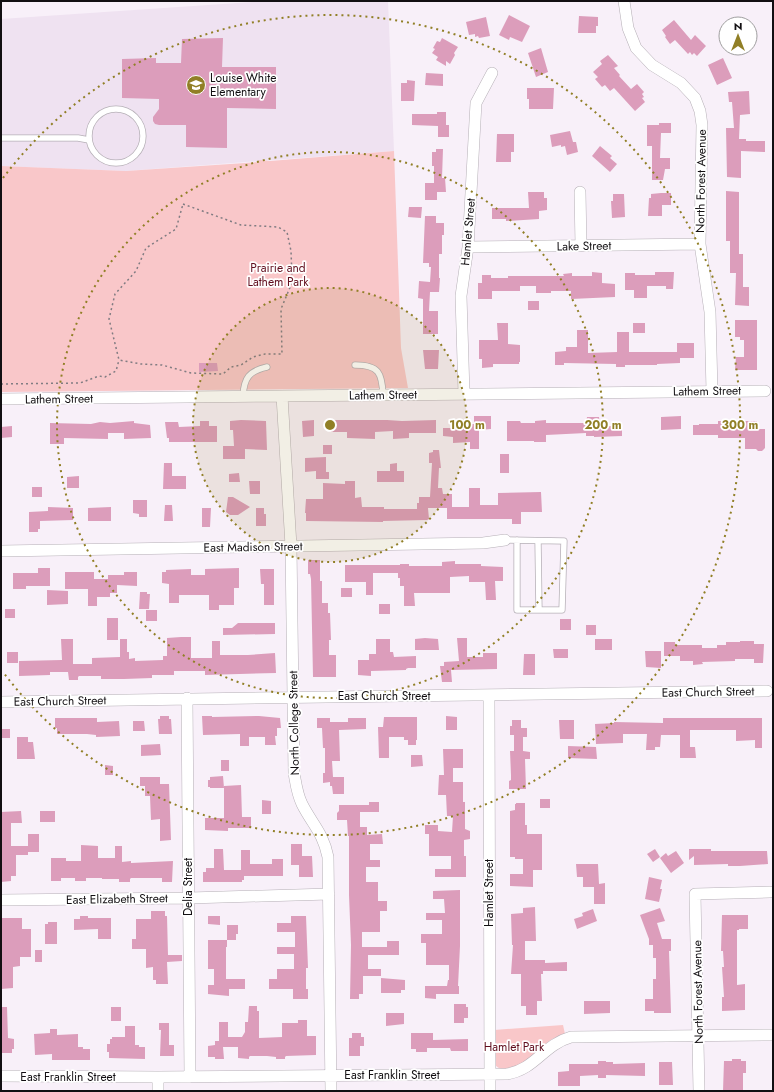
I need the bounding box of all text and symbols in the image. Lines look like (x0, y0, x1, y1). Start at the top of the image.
north arrow (718, 16, 758, 56)
text: N (734, 18, 742, 34)
place label: Louise White Elementary (210, 69, 276, 101)
school or university icon: Louise White Elementary (185, 74, 207, 96)
street label: North Forest Avenue (691, 129, 711, 233)
street label: Hamlet Street (456, 197, 480, 267)
street label: Lake Street (557, 237, 612, 255)
park label: Prairie and Lathem Park (248, 259, 309, 291)
street label: Lathem Street (673, 381, 741, 401)
street label: Lathem Street (349, 385, 417, 405)
street label: Lathem Street (25, 389, 93, 409)
text: 100 m (449, 416, 485, 434)
text: 200 m (584, 416, 622, 434)
text: 300 m (722, 416, 759, 434)
centre of rings (323, 418, 337, 432)
street label: East Madison Street (203, 537, 303, 557)
street label: North College Street (284, 671, 304, 775)
street label: East Church Street (661, 682, 755, 702)
street label: East Church Street (338, 687, 430, 705)
street label: East Church Street (13, 691, 107, 711)
street label: Delia Street (179, 858, 197, 916)
street label: Hamlet Street (480, 859, 498, 927)
street label: East Elizabeth Street (66, 889, 168, 909)
street label: North Forest Avenue (688, 940, 708, 1044)
park label: Hamlet Park (484, 1038, 545, 1056)
street label: East Franklin Street (344, 1066, 440, 1084)
street label: East Franklin Street (20, 1068, 116, 1086)

